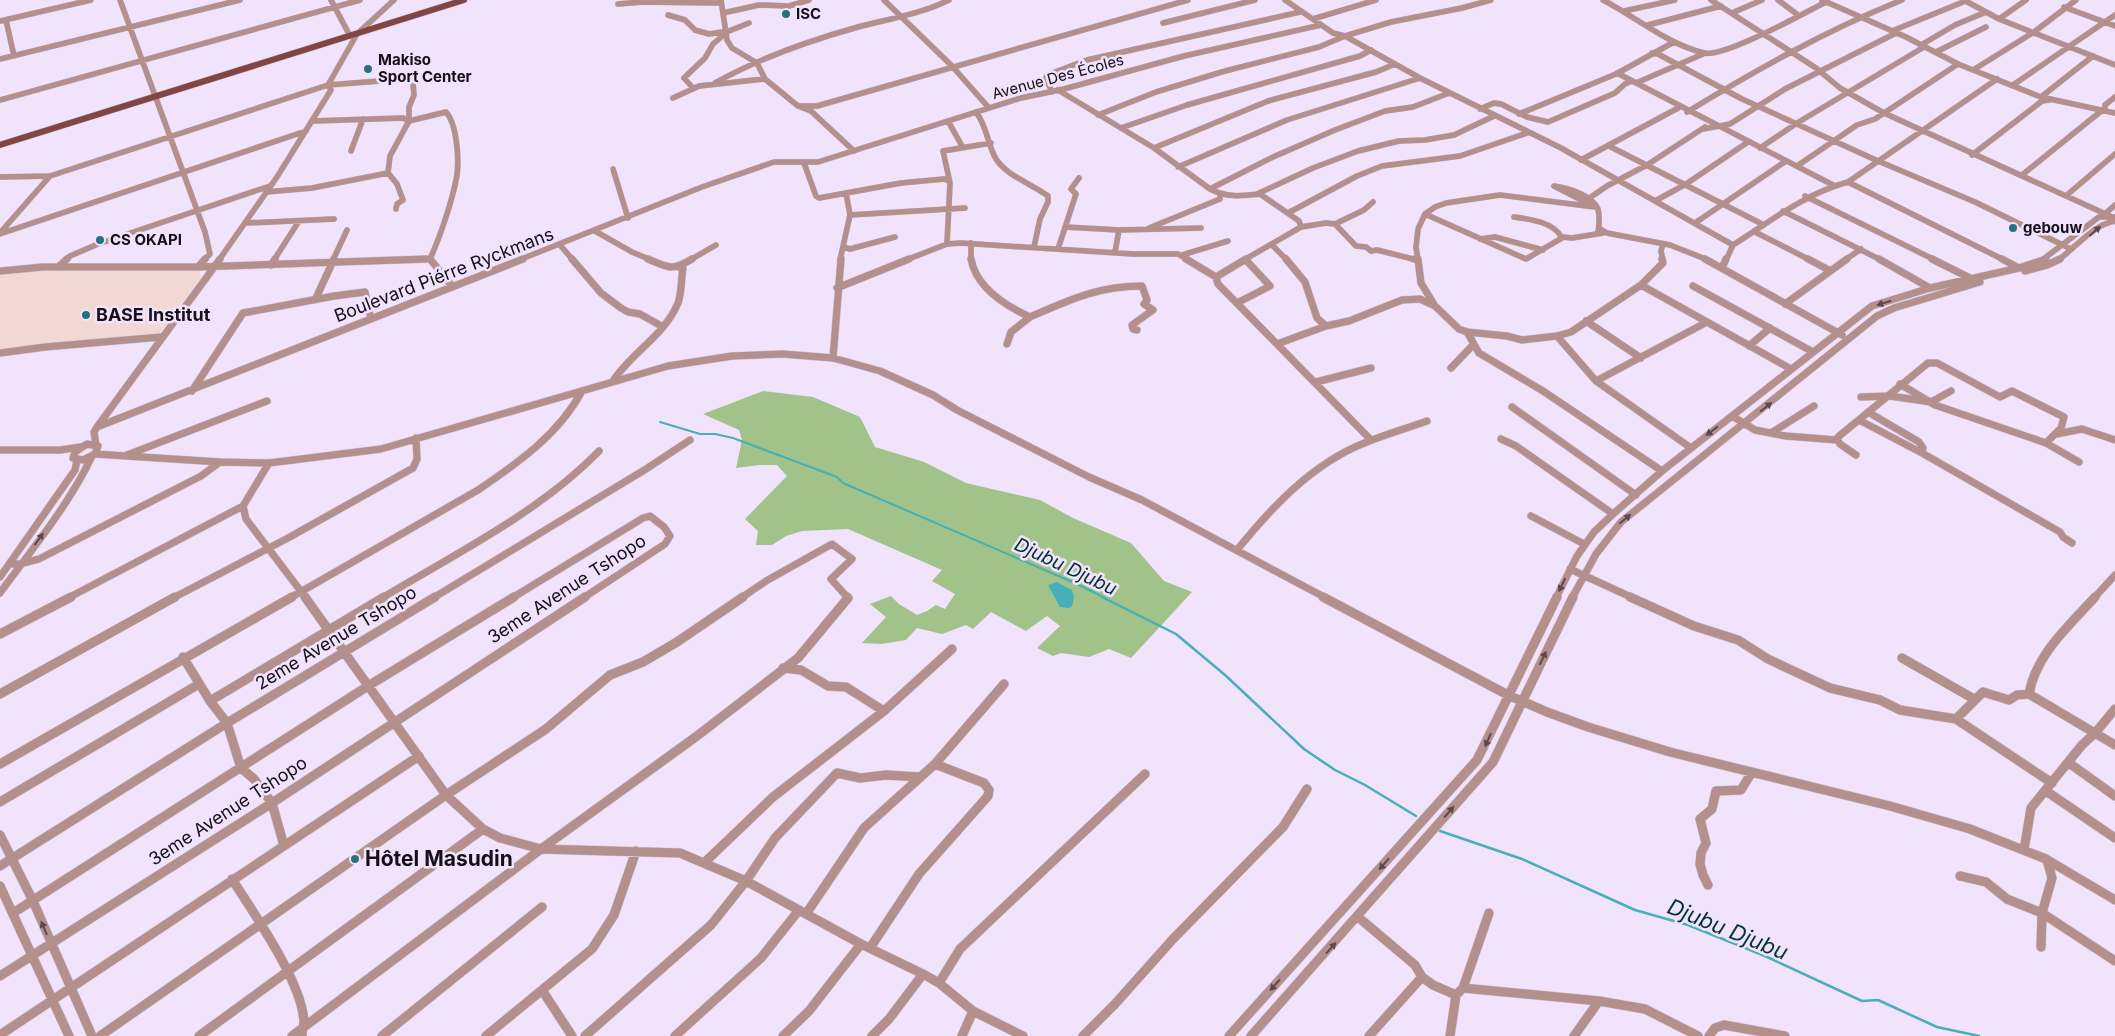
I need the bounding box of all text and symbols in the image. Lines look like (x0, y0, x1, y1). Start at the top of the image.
place label: ISC (796, 4, 821, 23)
marker: ISC (780, 8, 792, 20)
place label: Makiso Sport Center (378, 50, 472, 86)
street label: Avenue Des Écoles (990, 50, 1126, 103)
marker: Makiso Sport Center (362, 63, 374, 75)
place label: gebouw (2023, 218, 2082, 237)
marker: gebouw (2007, 222, 2019, 234)
street label: Boulevard Piérre Ryckmans (331, 223, 557, 326)
one-way arrow (2089, 225, 2101, 237)
place label: CS OKAPI (110, 230, 182, 249)
marker: CS OKAPI (94, 234, 106, 246)
one-way arrow (1876, 299, 1891, 307)
place label: BASE Institut (96, 304, 211, 325)
marker: BASE Institut (80, 309, 92, 321)
one-way arrow (1759, 401, 1772, 412)
one-way arrow (1706, 426, 1719, 437)
one-way arrow (1619, 514, 1631, 525)
street label: 3eme Avenue Tshopo (484, 530, 650, 648)
one-way arrow (34, 532, 44, 546)
water label: Djubu Djubu (1011, 533, 1121, 600)
one-way arrow (1558, 578, 1566, 593)
street label: 2eme Avenue Tshopo (251, 581, 420, 694)
one-way arrow (1539, 651, 1547, 665)
one-way arrow (1484, 733, 1492, 747)
street label: 3eme Avenue Tshopo (145, 752, 311, 870)
one-way arrow (1444, 806, 1455, 819)
place label: Hôtel Masudin (365, 846, 513, 871)
marker: Hôtel Masudin (349, 853, 361, 865)
one-way arrow (1378, 857, 1389, 870)
water label: Djubu Djubu (1664, 893, 1792, 965)
one-way arrow (39, 920, 47, 935)
one-way arrow (1325, 942, 1337, 954)
one-way arrow (1270, 978, 1281, 991)

